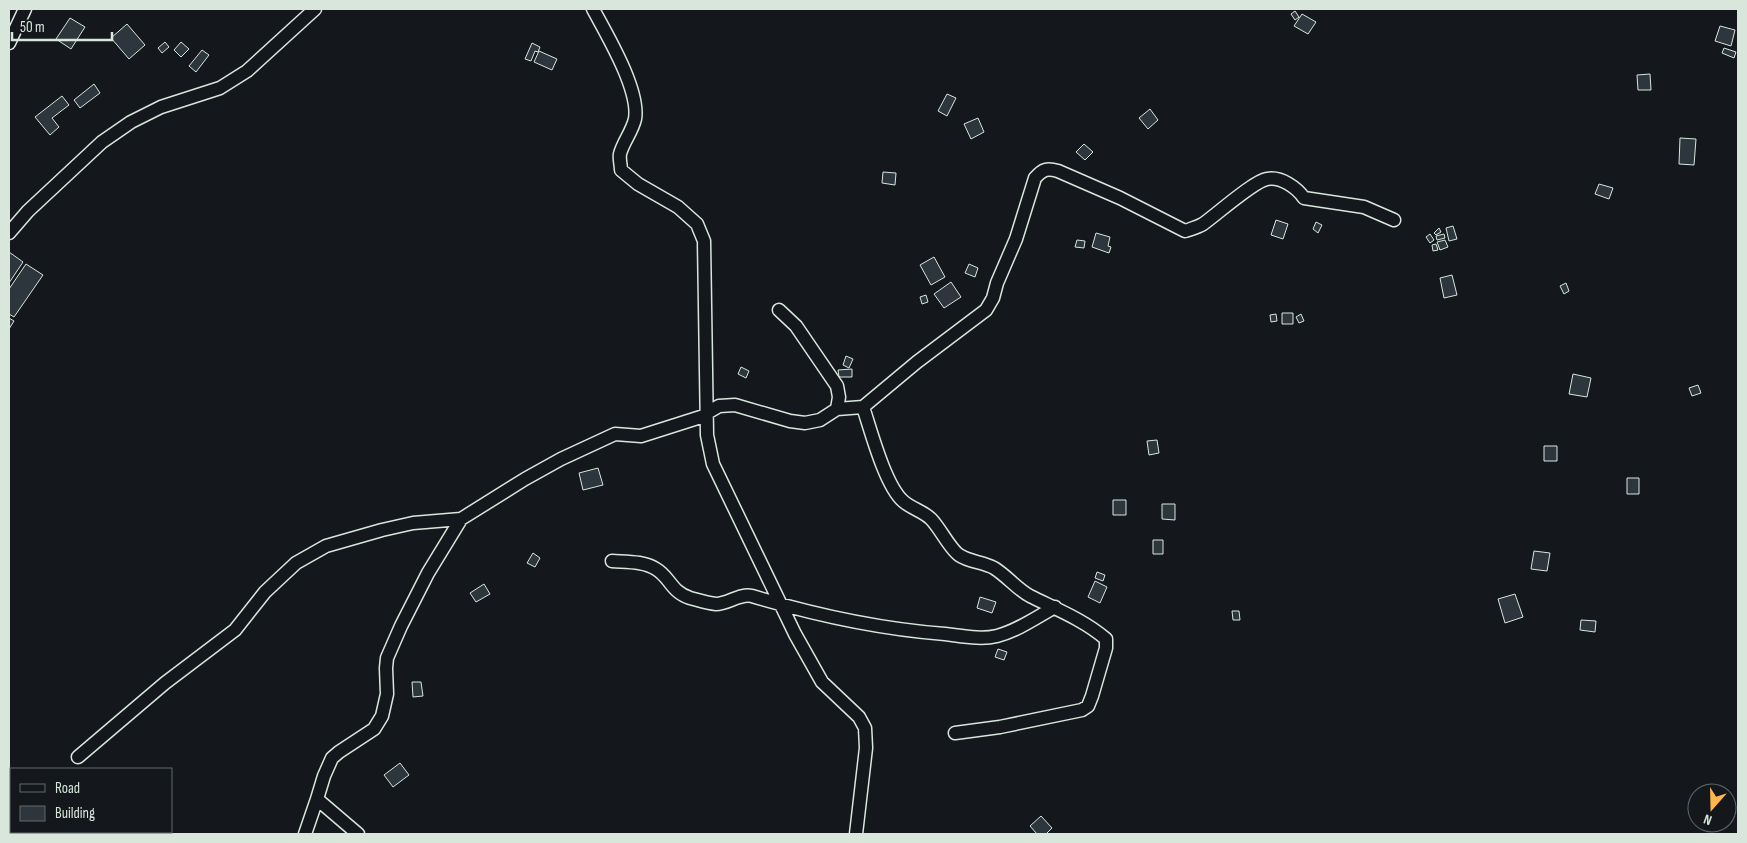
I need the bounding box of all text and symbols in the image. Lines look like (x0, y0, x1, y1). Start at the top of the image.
scale bar (12, 10, 112, 42)
text: 50 m (20, 18, 45, 37)
legend (10, 768, 172, 833)
text: Road (55, 779, 80, 798)
north arrow (1687, 783, 1737, 833)
text: Building (55, 804, 95, 823)
text: N (1701, 810, 1714, 829)

